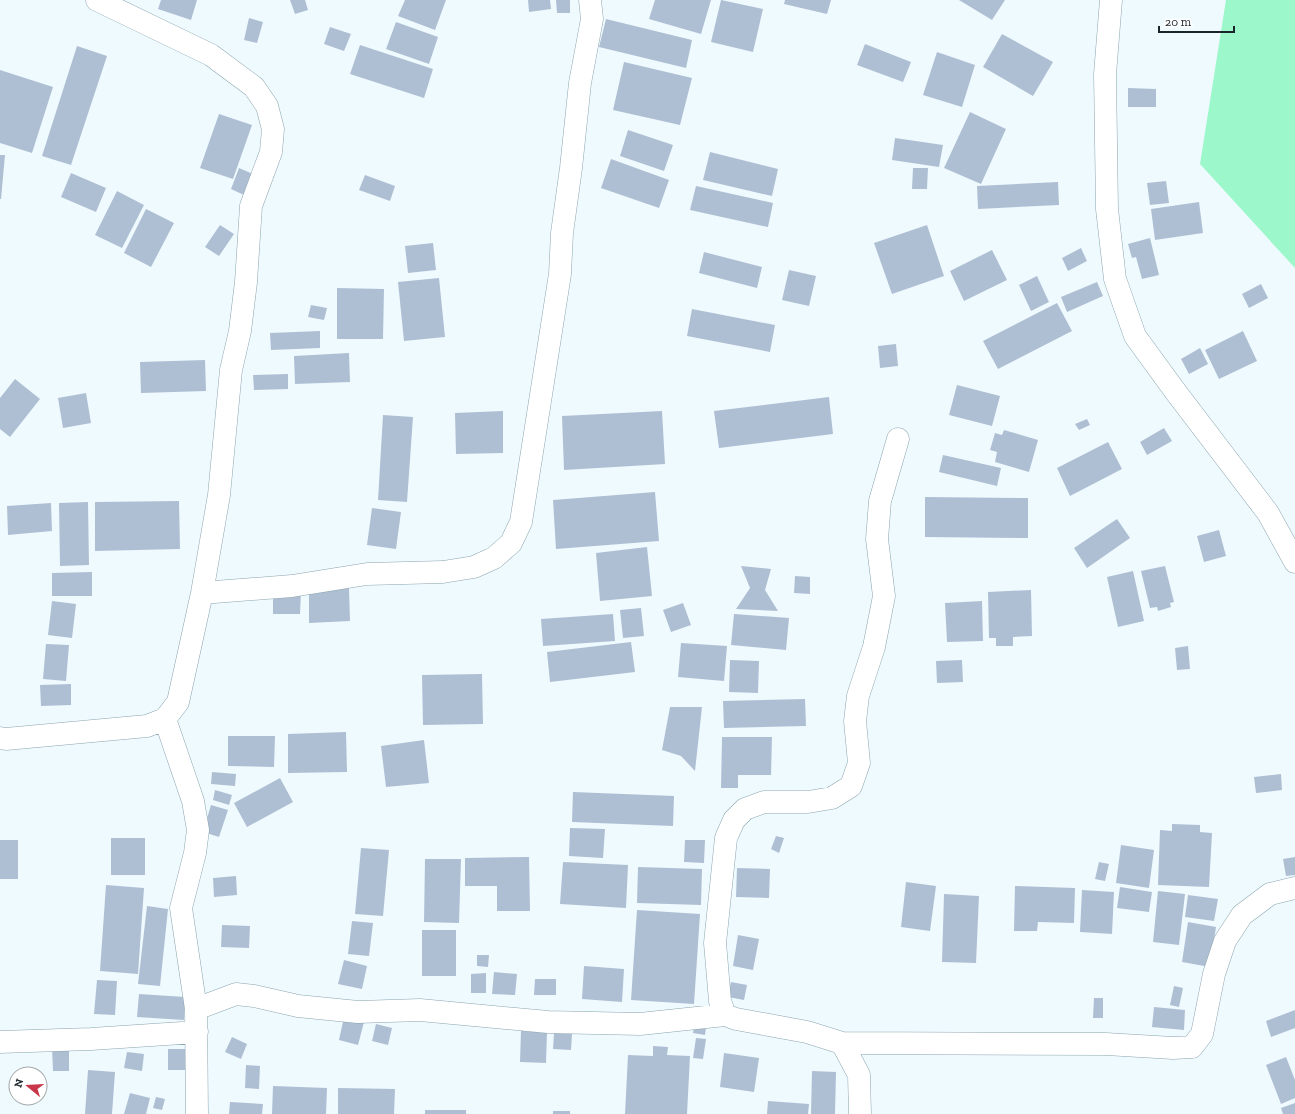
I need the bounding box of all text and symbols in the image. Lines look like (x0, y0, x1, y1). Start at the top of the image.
scale bar (1159, 8, 1234, 34)
text: 20 m (1165, 15, 1192, 29)
north arrow (8, 1066, 48, 1106)
text: N (11, 1076, 27, 1089)

